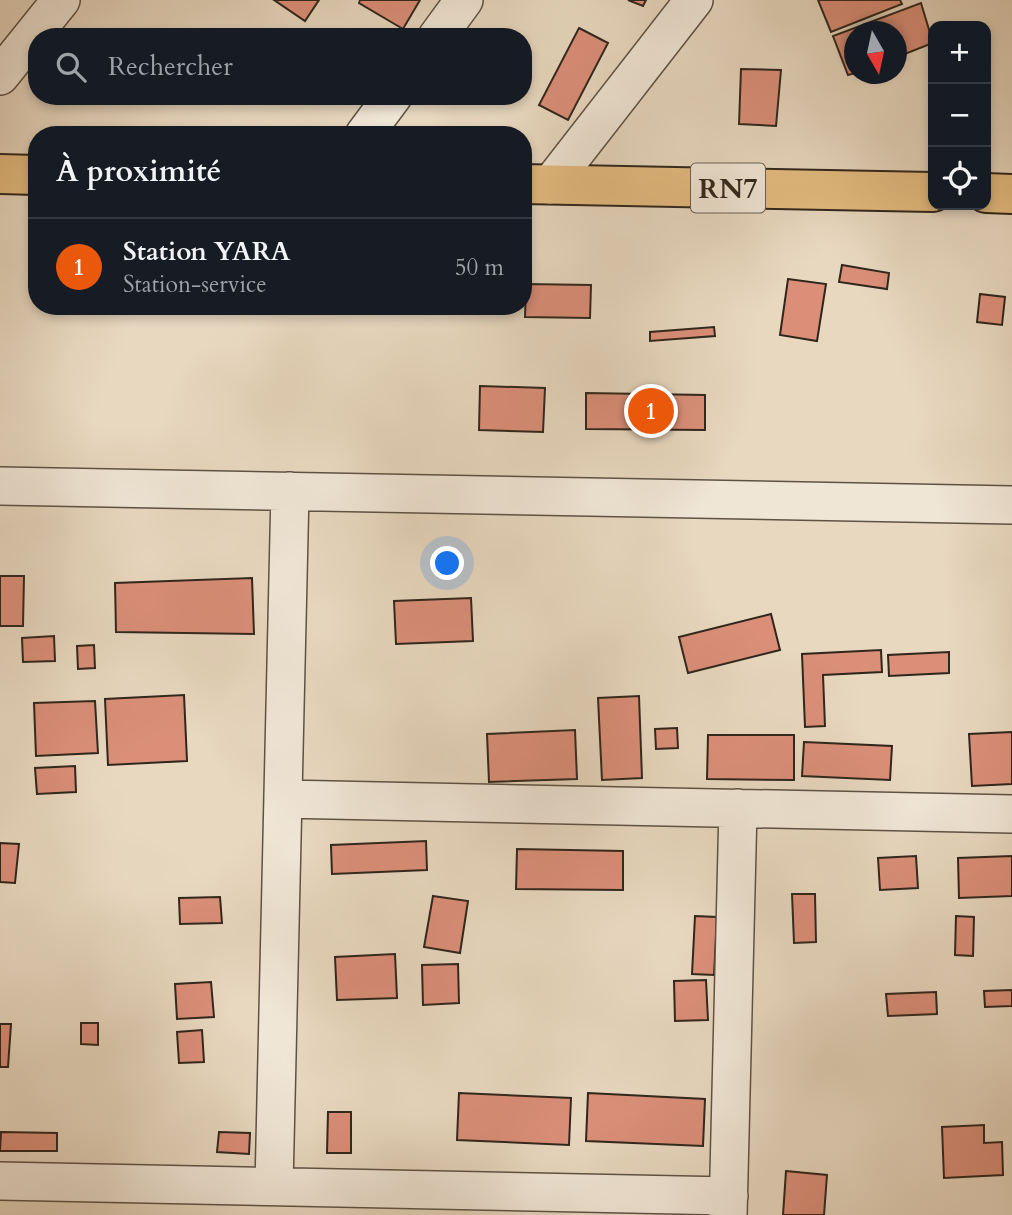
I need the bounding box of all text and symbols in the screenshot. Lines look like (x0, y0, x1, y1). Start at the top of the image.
north arrow (844, 21, 907, 84)
map controls (928, 21, 991, 210)
button: + (928, 21, 991, 84)
search box (28, 28, 532, 105)
icon: search (52, 48, 90, 86)
text: Rechercher (108, 49, 233, 84)
button: − (928, 84, 991, 147)
button: locate (928, 147, 991, 210)
text: À proximité (56, 151, 221, 192)
road number: RN7 (691, 164, 765, 212)
text: Station YARA (123, 234, 290, 269)
text: 1 (73, 252, 85, 283)
text: 50 m (455, 252, 504, 283)
text: Station-service (123, 269, 267, 300)
pin: 1 (628, 385, 674, 437)
your location (430, 546, 464, 580)

